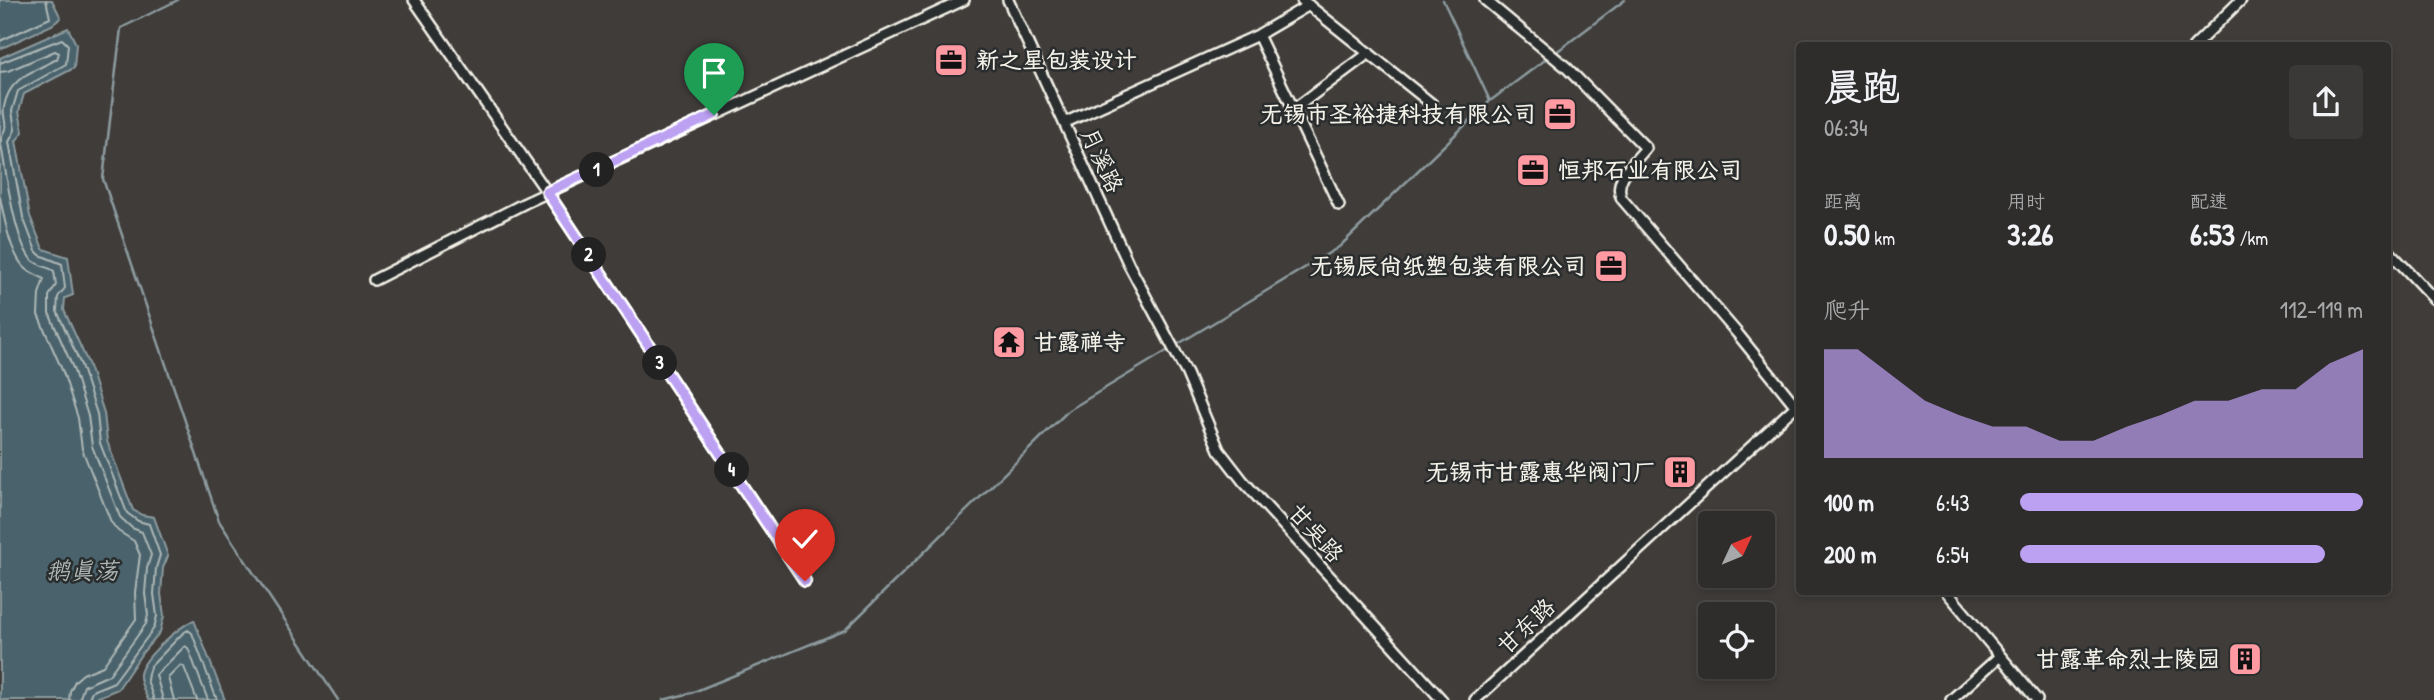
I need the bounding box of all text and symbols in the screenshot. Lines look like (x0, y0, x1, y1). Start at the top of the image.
office icon: 新之星包装设计 (932, 41, 970, 79)
pin (684, 43, 744, 115)
place label: 新之星包装设计 (976, 44, 1137, 75)
icon: arrive (695, 54, 733, 92)
text: 晨跑 (1824, 60, 1900, 112)
button: share (2289, 65, 2363, 139)
office icon: 无锡市圣裕捷科技有限公司 (1541, 95, 1579, 133)
place label: 无锡市圣裕捷科技有限公司 (1260, 98, 1536, 129)
text: 06:34 (1824, 112, 1868, 143)
street label: 月溪路 (1074, 122, 1131, 198)
office icon: 恒邦石业有限公司 (1514, 151, 1552, 189)
pin: 1 (580, 152, 614, 188)
place label: 恒邦石业有限公司 (1558, 154, 1742, 185)
text: 1 (593, 156, 600, 182)
text: 距离 (1824, 188, 1862, 214)
text: 用时 (2007, 188, 2045, 214)
text: 配速 (2190, 188, 2228, 214)
text: 0.50 (1824, 214, 1870, 254)
text: 3:26 (2007, 214, 2053, 254)
text: 6:53 (2190, 214, 2235, 254)
text: km (1870, 225, 1895, 251)
text: /km (2235, 225, 2268, 251)
pin: 2 (572, 238, 606, 272)
text: 2 (584, 241, 593, 267)
office icon: 无锡辰尚纸塑包装有限公司 (1592, 247, 1630, 285)
place label: 无锡辰尚纸塑包装有限公司 (1310, 250, 1586, 281)
text: 爬升 (1824, 294, 1870, 325)
text: 112–119 m (2280, 294, 2363, 325)
temple icon: 甘露禅寺 (990, 323, 1028, 361)
place label: 甘露禅寺 (1034, 326, 1126, 357)
pin: 3 (642, 346, 678, 380)
text: 3 (655, 349, 664, 375)
pin: 4 (714, 452, 750, 488)
building icon: 无锡市甘露惠华阀门厂 (1661, 453, 1699, 491)
text: 4 (728, 456, 735, 482)
place label: 无锡市甘露惠华阀门厂 (1426, 456, 1656, 487)
text: 100 m (1824, 487, 1874, 518)
text: 6:43 (1936, 487, 1969, 518)
street label: 甘吴路 (1282, 497, 1351, 569)
pin (775, 509, 835, 581)
north arrow (1698, 511, 1774, 588)
map controls (1698, 511, 1775, 679)
icon: check (786, 520, 824, 558)
text: 200 m (1824, 539, 1876, 570)
text: 6:54 (1936, 539, 1969, 570)
water label: 鹅真荡 (46, 554, 121, 586)
street label: 甘东路 (1490, 591, 1561, 660)
button: locate (1698, 602, 1775, 679)
building icon: 甘露革命烈士陵园 (2226, 640, 2264, 678)
place label: 甘露革命烈士陵园 (2036, 643, 2220, 674)

